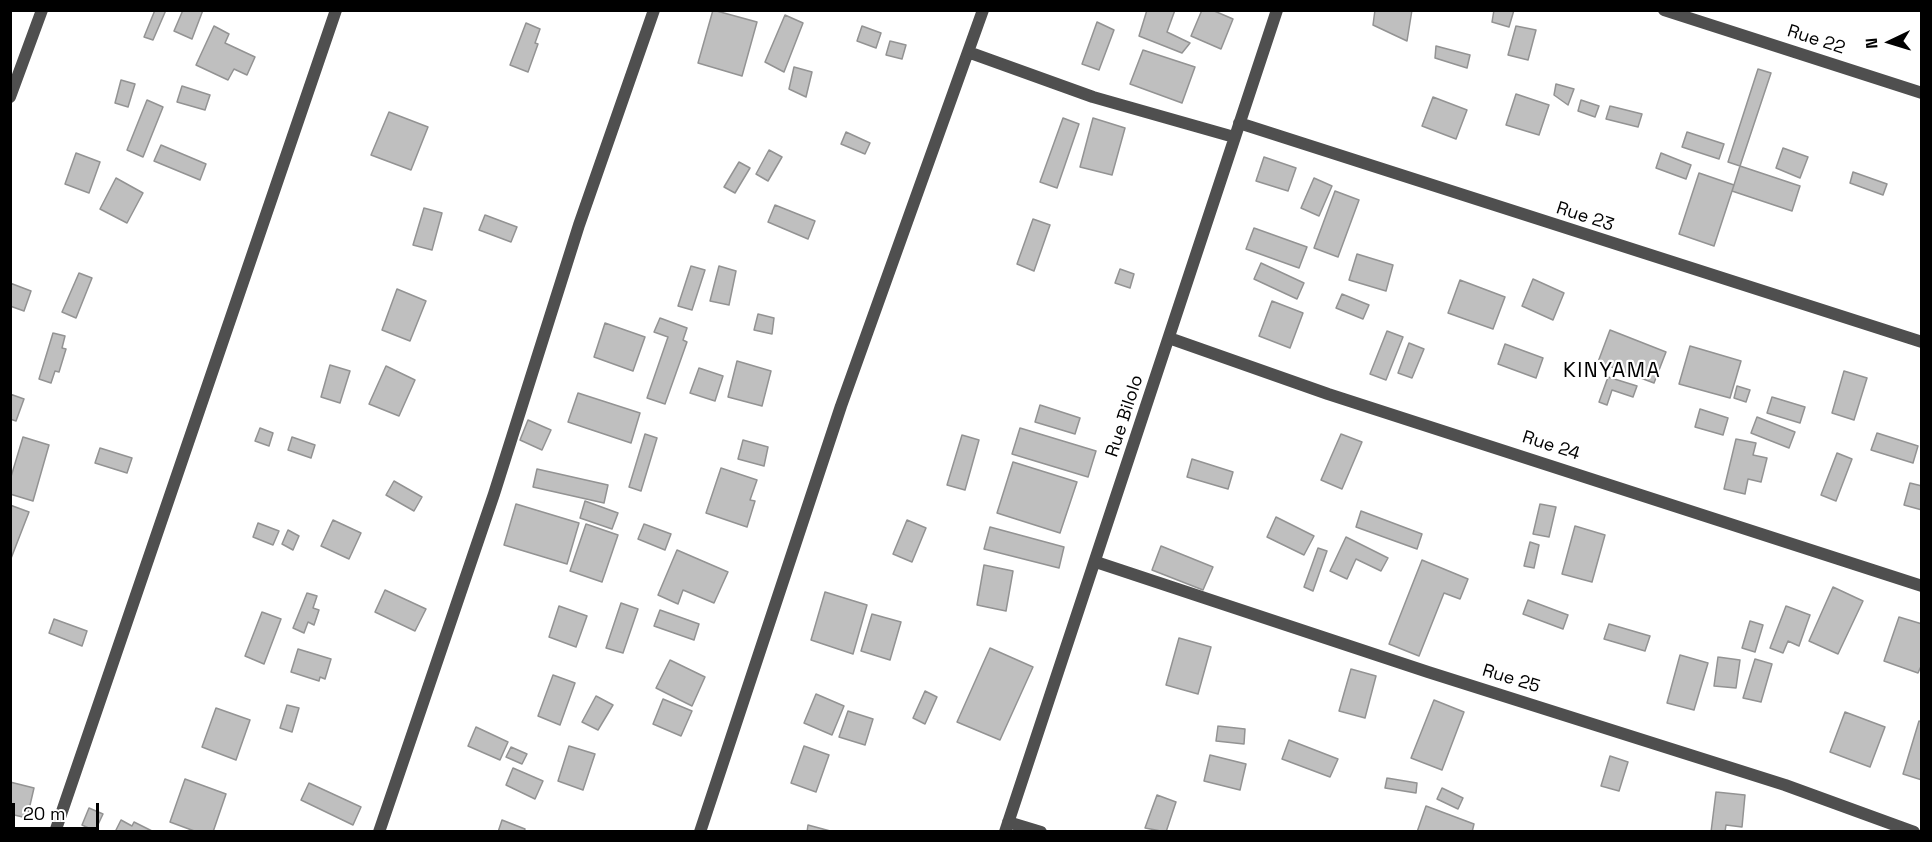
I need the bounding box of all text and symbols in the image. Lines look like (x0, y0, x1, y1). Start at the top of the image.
north arrow (1860, 12, 1920, 72)
street label: Rue 22 (1784, 21, 1848, 59)
text: N (1861, 37, 1882, 49)
street label: Rue 23 (1553, 198, 1617, 236)
district label: KINYAMA (1563, 358, 1661, 384)
street label: Rue Bilolo (1102, 372, 1148, 460)
street label: Rue 24 (1519, 427, 1583, 465)
street label: Rue 25 (1479, 660, 1543, 698)
scale bar (15, 791, 102, 829)
text: 20 m (23, 802, 66, 825)

